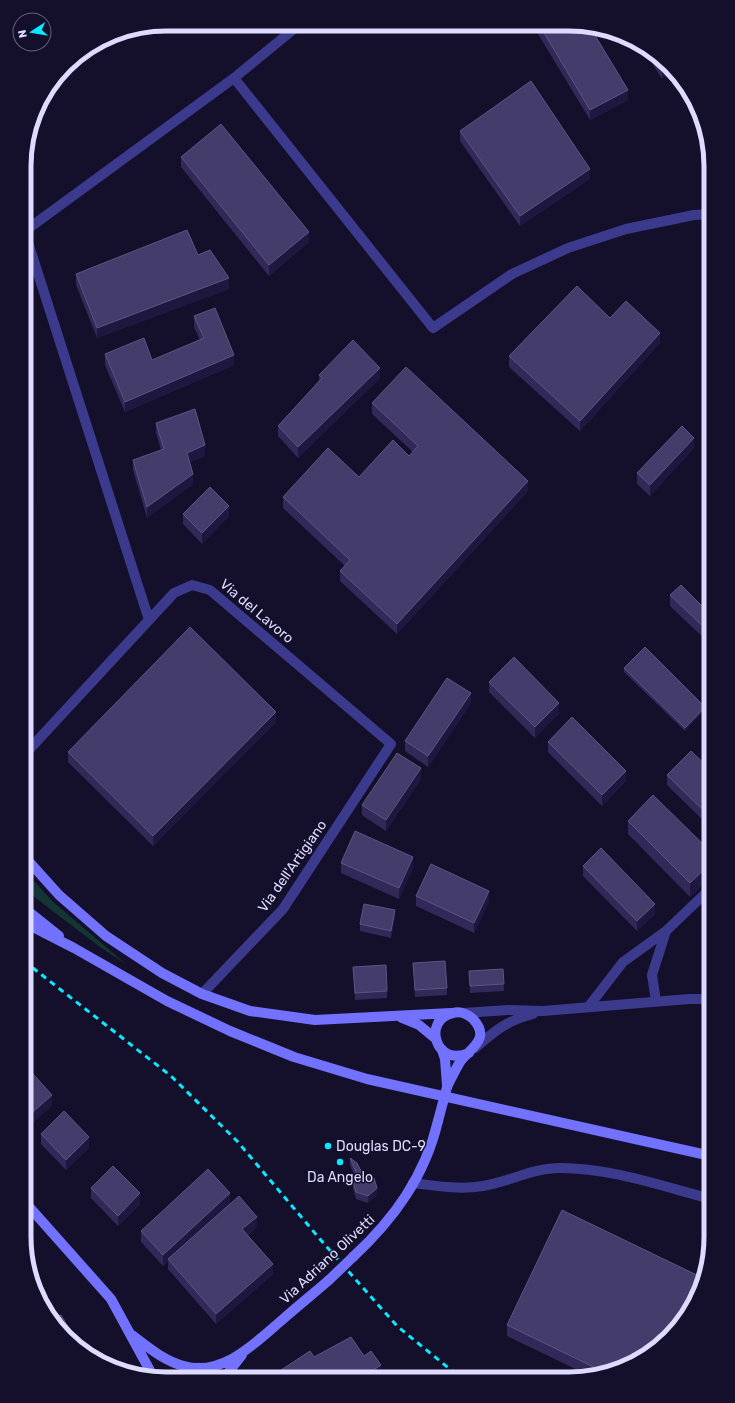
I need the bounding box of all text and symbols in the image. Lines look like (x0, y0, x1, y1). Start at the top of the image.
north arrow (12, 12, 52, 52)
text: N (16, 29, 30, 39)
street label: Via del Lavoro (216, 576, 297, 647)
street label: Via dell'Artigiano (254, 817, 330, 916)
place label: Douglas DC-9 (336, 1138, 426, 1155)
marker: Douglas DC-9 (323, 1141, 333, 1151)
marker: Da Angelo (335, 1157, 345, 1167)
place label: Da Angelo (307, 1169, 373, 1186)
street label: Via Adriano Olivetti (276, 1211, 378, 1308)

